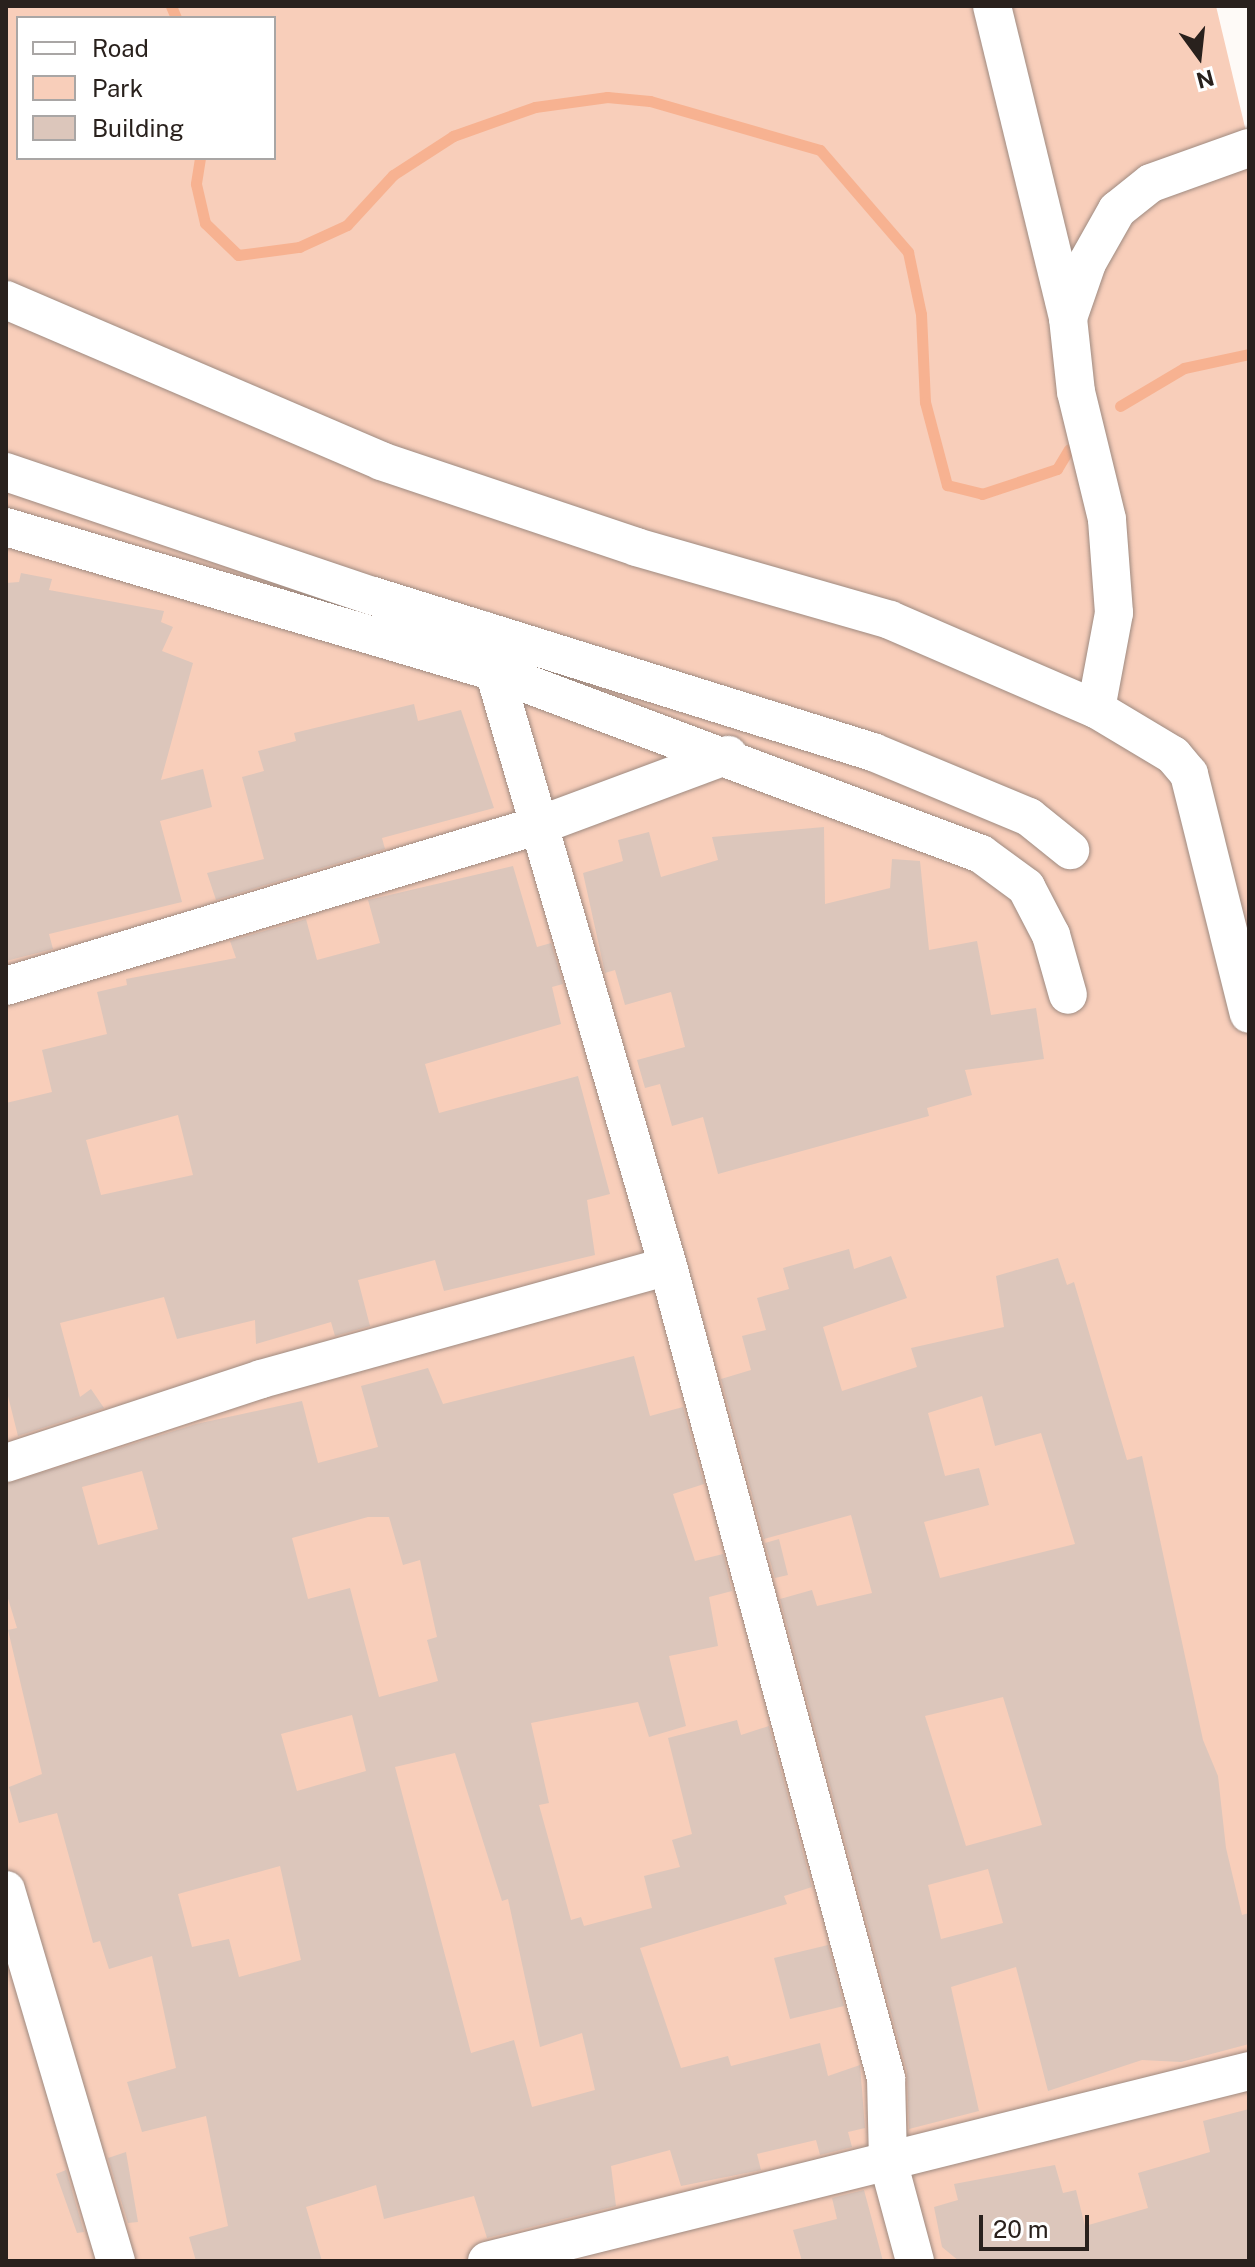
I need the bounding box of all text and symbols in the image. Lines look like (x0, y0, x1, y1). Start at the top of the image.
legend (16, 16, 276, 160)
north arrow (1159, 16, 1239, 96)
text: Road (92, 34, 149, 62)
text: N (1194, 64, 1217, 94)
text: Park (92, 74, 143, 102)
text: Building (92, 114, 184, 142)
scale bar (983, 2199, 1093, 2249)
text: 20 m (993, 2215, 1049, 2243)

